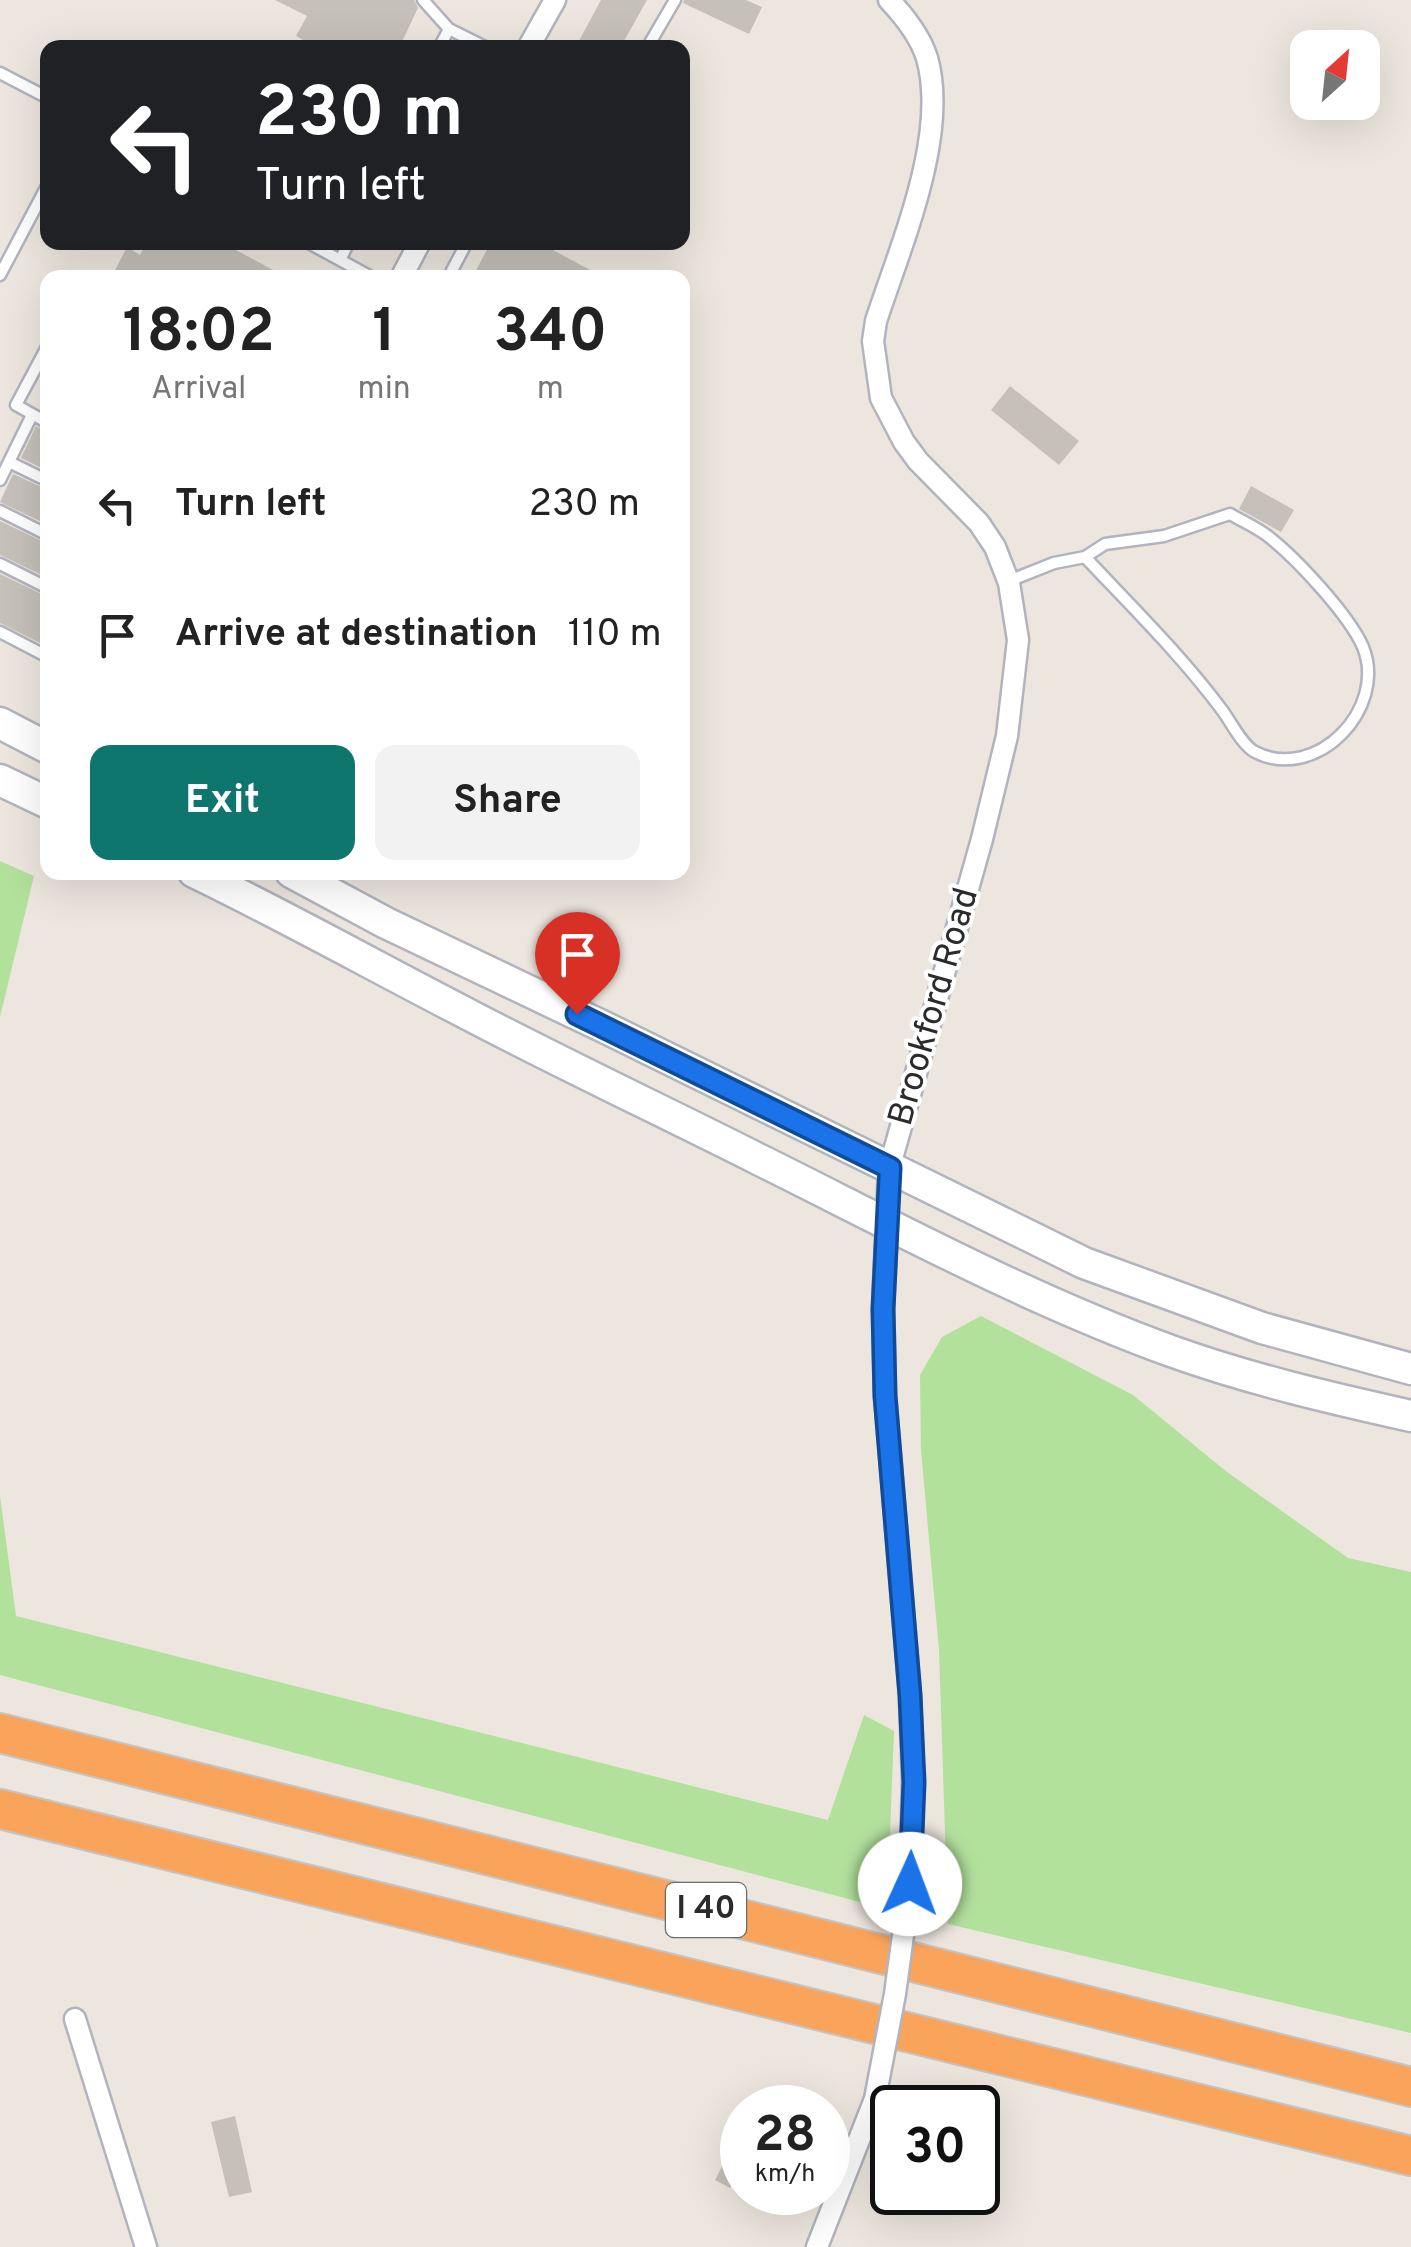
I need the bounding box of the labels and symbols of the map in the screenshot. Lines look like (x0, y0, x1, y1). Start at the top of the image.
north arrow (1290, 30, 1380, 120)
street label: Brookford Road (880, 883, 990, 1131)
pin (535, 912, 620, 1015)
position arrow (858, 1832, 962, 1936)
road number: I 40 (666, 1883, 746, 1937)
speed limit sign: 30 (870, 2085, 1000, 2215)

